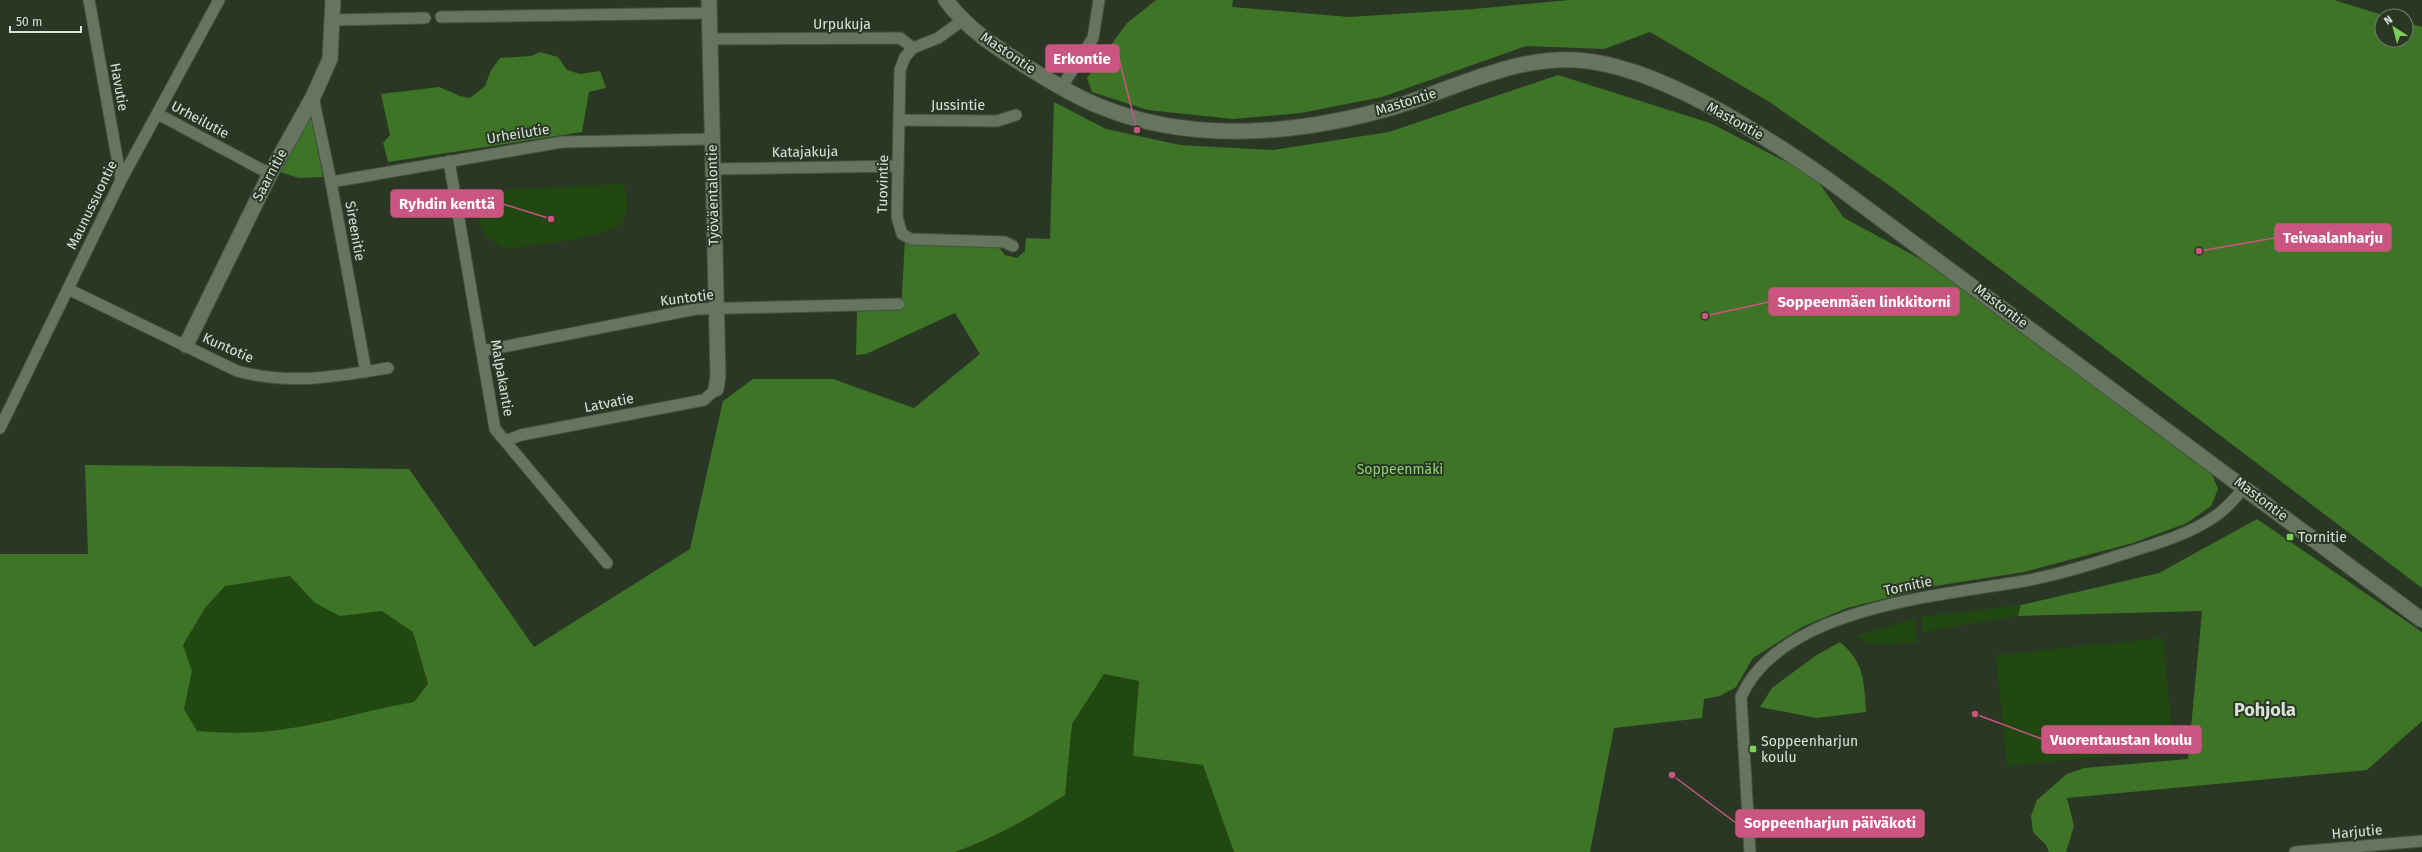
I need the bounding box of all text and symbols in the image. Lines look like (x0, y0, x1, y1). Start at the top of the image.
scale bar (10, 8, 81, 34)
north arrow (2374, 8, 2414, 48)
text: N (2382, 13, 2395, 28)
text: 50 m (16, 15, 42, 29)
street label: Urpukuja (813, 16, 871, 33)
street label: Mastontie (977, 28, 1039, 78)
callout: Erkontie (1046, 45, 1119, 72)
text: Erkontie (1053, 50, 1111, 68)
street label: Havutie (106, 62, 132, 112)
street label: Mastontie (1374, 85, 1438, 119)
street label: Jussintie (931, 97, 985, 114)
street label: Urheilutie (168, 98, 232, 142)
street label: Mastontie (1703, 98, 1767, 144)
street label: Urheilutie (485, 121, 551, 147)
street label: Katajakuja (772, 143, 838, 161)
street label: Työväentalontie (704, 144, 722, 246)
street label: Saarnitie (249, 146, 291, 204)
street label: Tuovintie (874, 155, 892, 213)
street label: Maunussuontie (63, 158, 121, 252)
callout: Ryhdin kenttä (391, 190, 503, 217)
text: Ryhdin kenttä (399, 195, 495, 213)
street label: Sireenitie (341, 200, 369, 262)
callout: Teivaalanharju (2275, 224, 2391, 251)
text: Teivaalanharju (2283, 229, 2383, 247)
street label: Mastontie (1971, 280, 2031, 332)
street label: Kuntotie (659, 286, 715, 310)
callout: Soppeenmäen linkkitorni (1769, 288, 1959, 315)
text: Soppeenmäen linkkitorni (1777, 293, 1951, 311)
street label: Kuntotie (200, 329, 256, 367)
street label: Malpakantie (487, 338, 517, 418)
street label: Latvatie (583, 390, 635, 416)
park label: Soppeenmäki (1357, 461, 1443, 478)
street label: Mastontie (2231, 473, 2291, 525)
place label: Tornitie (2298, 529, 2347, 546)
marker: Tornitie (2285, 532, 2295, 542)
street label: Tornitie (1882, 573, 1934, 599)
district label: Pohjola (2234, 699, 2296, 721)
callout: Vuorentaustan koulu (2042, 726, 2201, 753)
text: Vuorentaustan koulu (2049, 731, 2192, 749)
place label: Soppeenharjun koulu (1761, 733, 1858, 766)
marker: Soppeenharjun koulu (1748, 744, 1758, 754)
callout: Soppeenharjun päiväkoti (1736, 810, 1924, 837)
text: Soppeenharjun päiväkoti (1744, 814, 1916, 832)
street label: Harjutie (2331, 821, 2383, 843)

